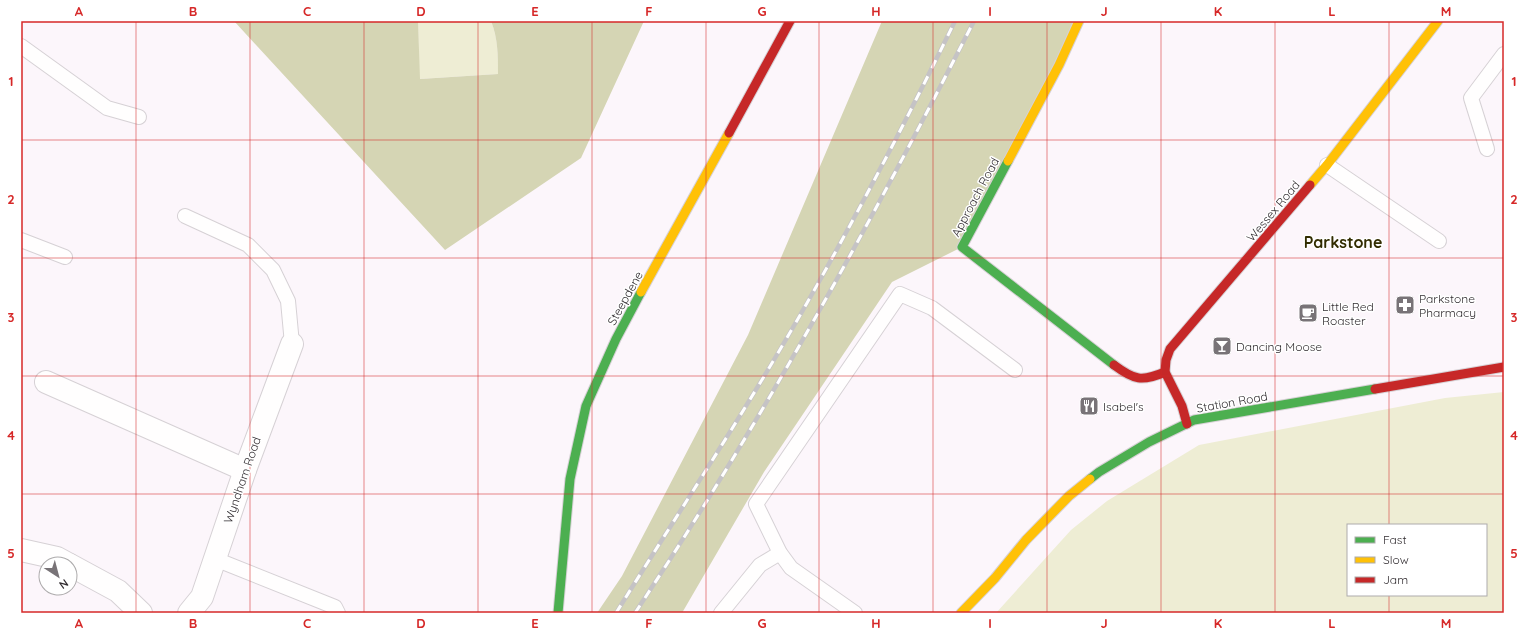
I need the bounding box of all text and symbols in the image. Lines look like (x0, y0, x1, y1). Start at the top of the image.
text: A (75, 3, 84, 19)
text: B (189, 3, 197, 19)
text: C (303, 3, 311, 19)
text: D (416, 3, 426, 19)
text: E (531, 3, 539, 19)
text: F (645, 3, 653, 19)
text: G (757, 3, 767, 19)
text: H (871, 3, 881, 19)
text: I (988, 3, 992, 19)
text: J (1100, 3, 1108, 19)
text: K (1214, 3, 1223, 19)
text: L (1328, 3, 1336, 19)
text: M (1441, 3, 1451, 19)
text: 1 (8, 73, 14, 89)
text: 1 (1511, 73, 1517, 89)
street label: Approach Road (948, 155, 1002, 239)
street label: Wessex Road (1243, 177, 1303, 245)
text: 2 (7, 191, 15, 207)
text: 2 (1510, 191, 1518, 207)
district label: Parkstone (1304, 232, 1382, 252)
street label: Steepdene (604, 268, 646, 328)
place label: Parkstone Pharmacy (1419, 291, 1476, 320)
pharmacy icon: Parkstone Pharmacy (1394, 294, 1416, 316)
place label: Little Red Roaster (1322, 299, 1374, 328)
cafe icon: Little Red Roaster (1297, 302, 1319, 324)
text: 3 (8, 309, 15, 325)
text: 3 (1511, 309, 1518, 325)
bar icon: Dancing Moose (1211, 335, 1233, 357)
place label: Dancing Moose (1236, 339, 1322, 354)
street label: Station Road (1195, 388, 1269, 416)
restaurant icon: Isabel's (1078, 395, 1100, 417)
place label: Isabel's (1103, 399, 1144, 414)
text: 4 (7, 427, 15, 443)
text: 4 (1510, 427, 1518, 443)
street label: Wyndham Road (220, 435, 264, 525)
legend (1347, 524, 1487, 596)
text: Fast (1383, 532, 1407, 547)
text: 5 (7, 545, 15, 561)
text: 5 (1510, 545, 1518, 561)
text: Slow (1383, 552, 1409, 567)
north arrow (38, 556, 78, 596)
text: Jam (1383, 572, 1408, 587)
text: N (56, 576, 71, 592)
text: A (75, 615, 84, 631)
text: B (189, 615, 197, 631)
text: C (303, 615, 311, 631)
text: D (416, 615, 426, 631)
text: E (531, 615, 539, 631)
text: F (645, 615, 653, 631)
text: G (757, 615, 767, 631)
text: H (871, 615, 881, 631)
text: I (988, 615, 992, 631)
text: J (1100, 615, 1108, 631)
text: K (1214, 615, 1223, 631)
text: L (1328, 615, 1336, 631)
text: M (1441, 615, 1451, 631)

